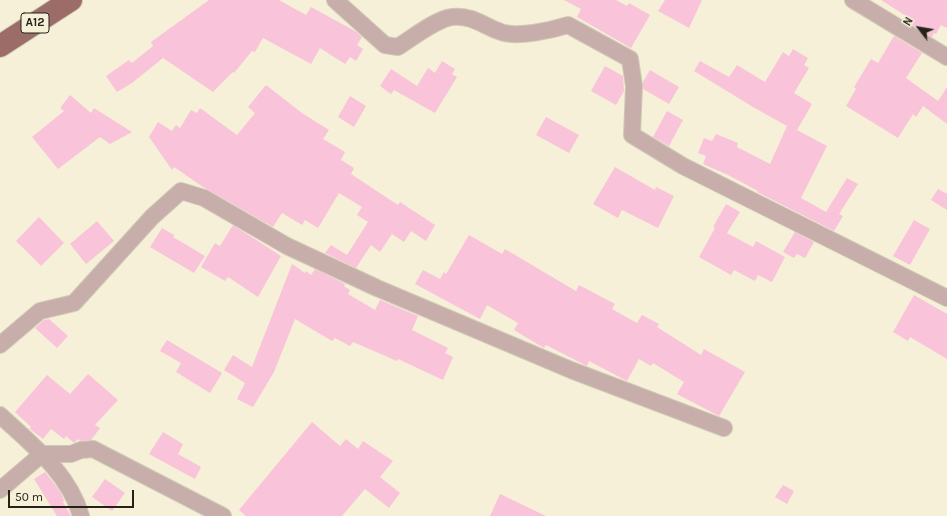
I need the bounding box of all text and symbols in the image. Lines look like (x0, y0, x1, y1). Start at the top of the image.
north arrow (899, 8, 939, 48)
road number: A12 (21, 13, 49, 33)
text: N (901, 15, 916, 28)
scale bar (10, 482, 136, 508)
text: 50 m (15, 490, 43, 504)

